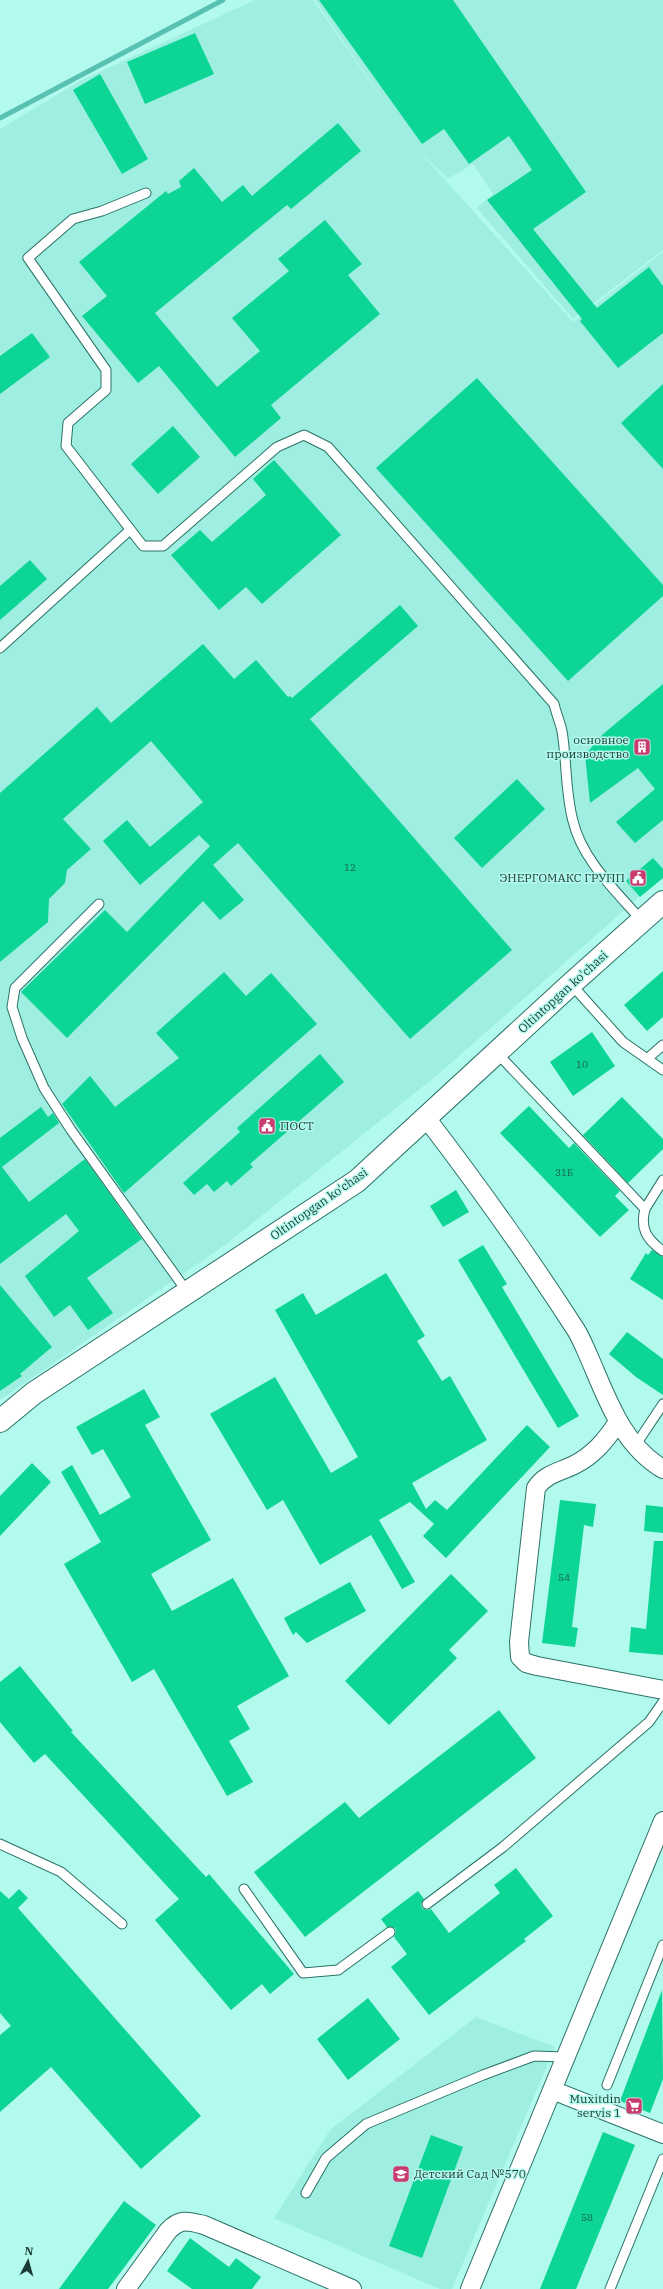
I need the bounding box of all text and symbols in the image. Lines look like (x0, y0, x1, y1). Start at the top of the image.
place label: основное производство (546, 732, 629, 761)
building icon: основное производство (632, 737, 652, 757)
house number: 12 (344, 861, 356, 874)
public building icon: ЭНЕРГОМАКС ГРУПП (628, 868, 648, 888)
place label: ЭНЕРГОМАКС ГРУПП (499, 870, 625, 885)
street label: Oltintopgan ko'chasi (515, 947, 611, 1036)
house number: 10 (576, 1058, 588, 1071)
public building icon: ПОСТ (257, 1116, 277, 1136)
place label: ПОСТ (280, 1118, 314, 1133)
street label: Oltintopgan ko'chasi (267, 1164, 371, 1243)
house number: 31Б (555, 1166, 573, 1179)
house number: 54 (558, 1571, 570, 1584)
place label: Muxitdin servis 1 (570, 2091, 621, 2120)
supermarket icon: Muxitdin servis 1 (624, 2096, 644, 2116)
school or university icon: Детский Сад №570 (391, 2164, 411, 2184)
place label: Детский Сад №570 (414, 2166, 526, 2181)
house number: 58 (581, 2211, 593, 2224)
north arrow (8, 2241, 48, 2281)
text: N (24, 2244, 34, 2259)

